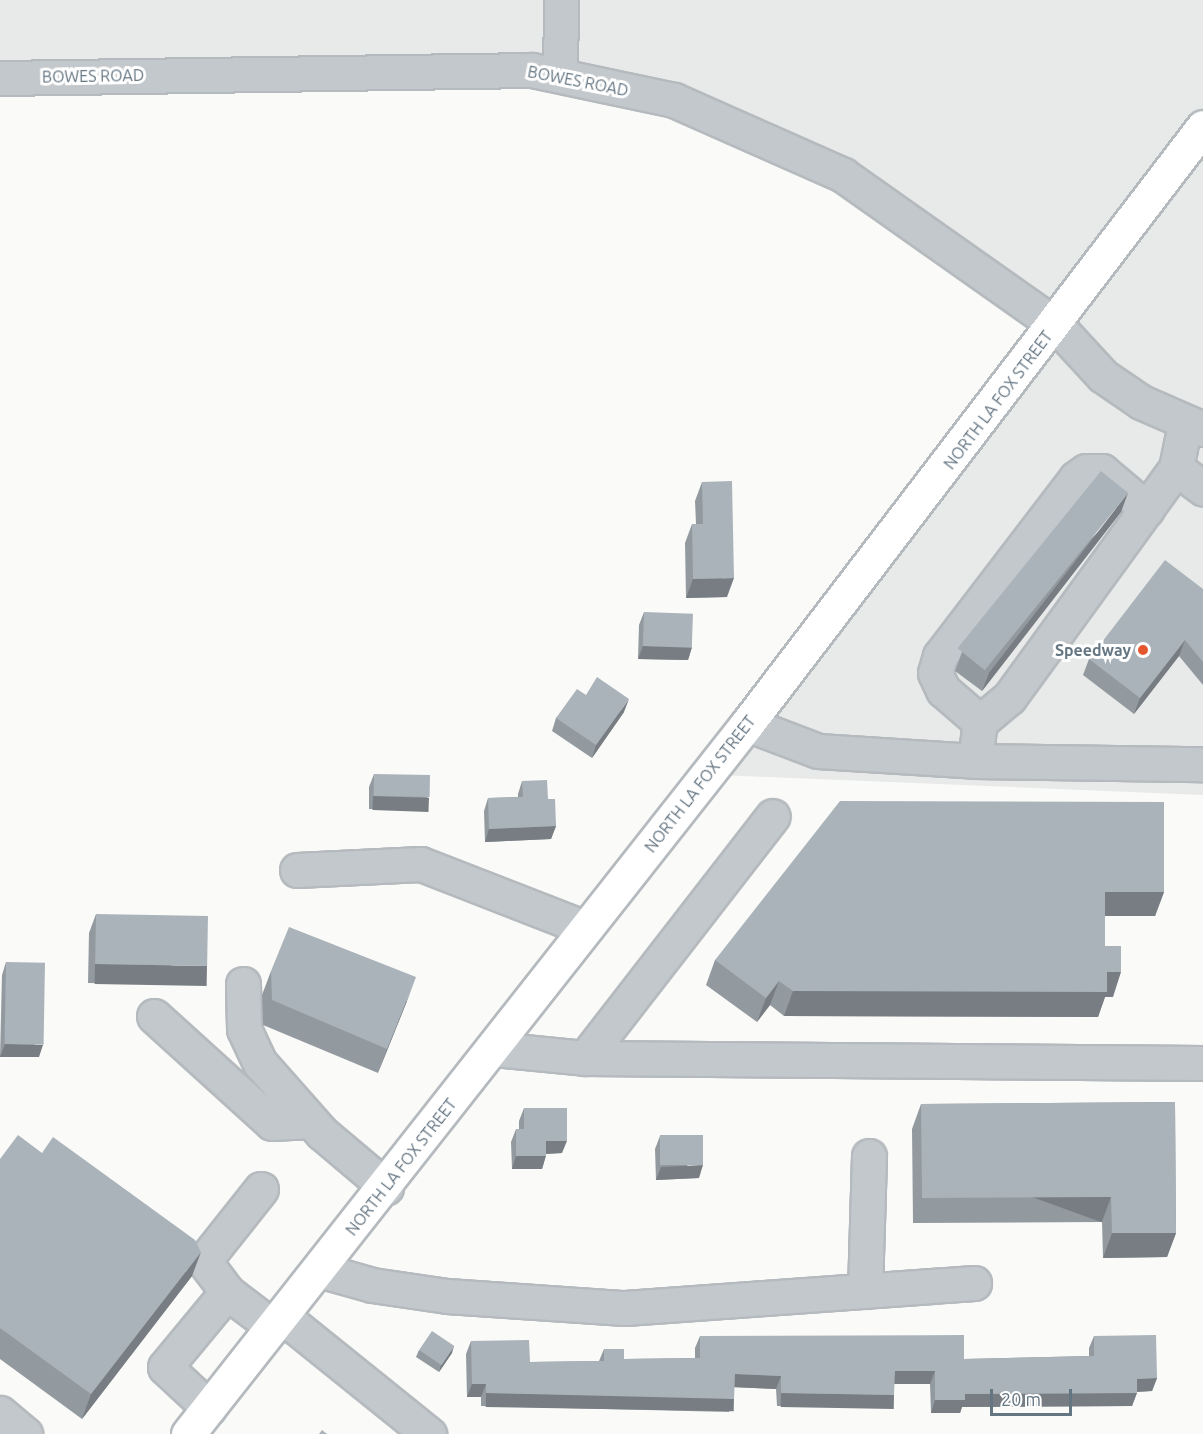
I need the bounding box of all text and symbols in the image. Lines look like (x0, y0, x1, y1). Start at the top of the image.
street label: BOWES ROAD (526, 62, 630, 100)
street label: BOWES ROAD (42, 66, 144, 86)
street label: NORTH LA FOX STREET (940, 327, 1056, 473)
place label: Speedway (1055, 640, 1131, 660)
marker: Speedway (1136, 643, 1150, 657)
street label: NORTH LA FOX STREET (641, 712, 759, 856)
street label: NORTH LA FOX STREET (342, 1095, 460, 1239)
scale bar (993, 1377, 1076, 1415)
text: 20 m (1001, 1389, 1041, 1409)

